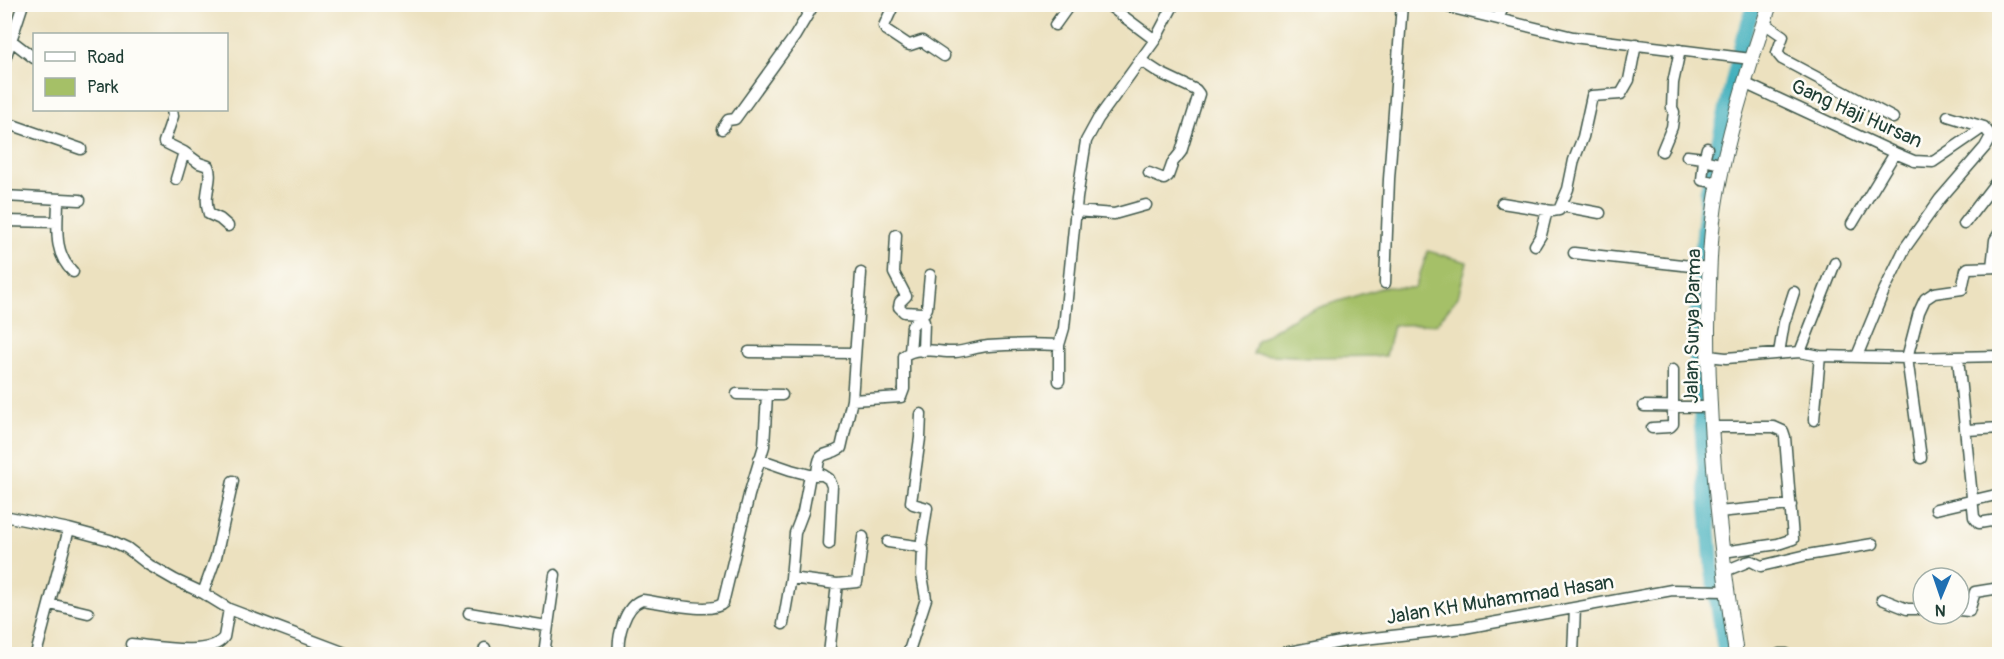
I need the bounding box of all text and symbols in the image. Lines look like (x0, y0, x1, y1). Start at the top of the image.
legend (33, 33, 228, 111)
text: Road (87, 46, 124, 69)
street label: Gang Haji Hursan (1787, 73, 1926, 154)
text: Park (87, 76, 119, 99)
street label: Jalan Surya Darma (1679, 248, 1706, 404)
north arrow (1911, 566, 1971, 626)
street label: Jalan KH Muhammad Hasan (1384, 569, 1616, 630)
text: N (1935, 600, 1946, 620)

